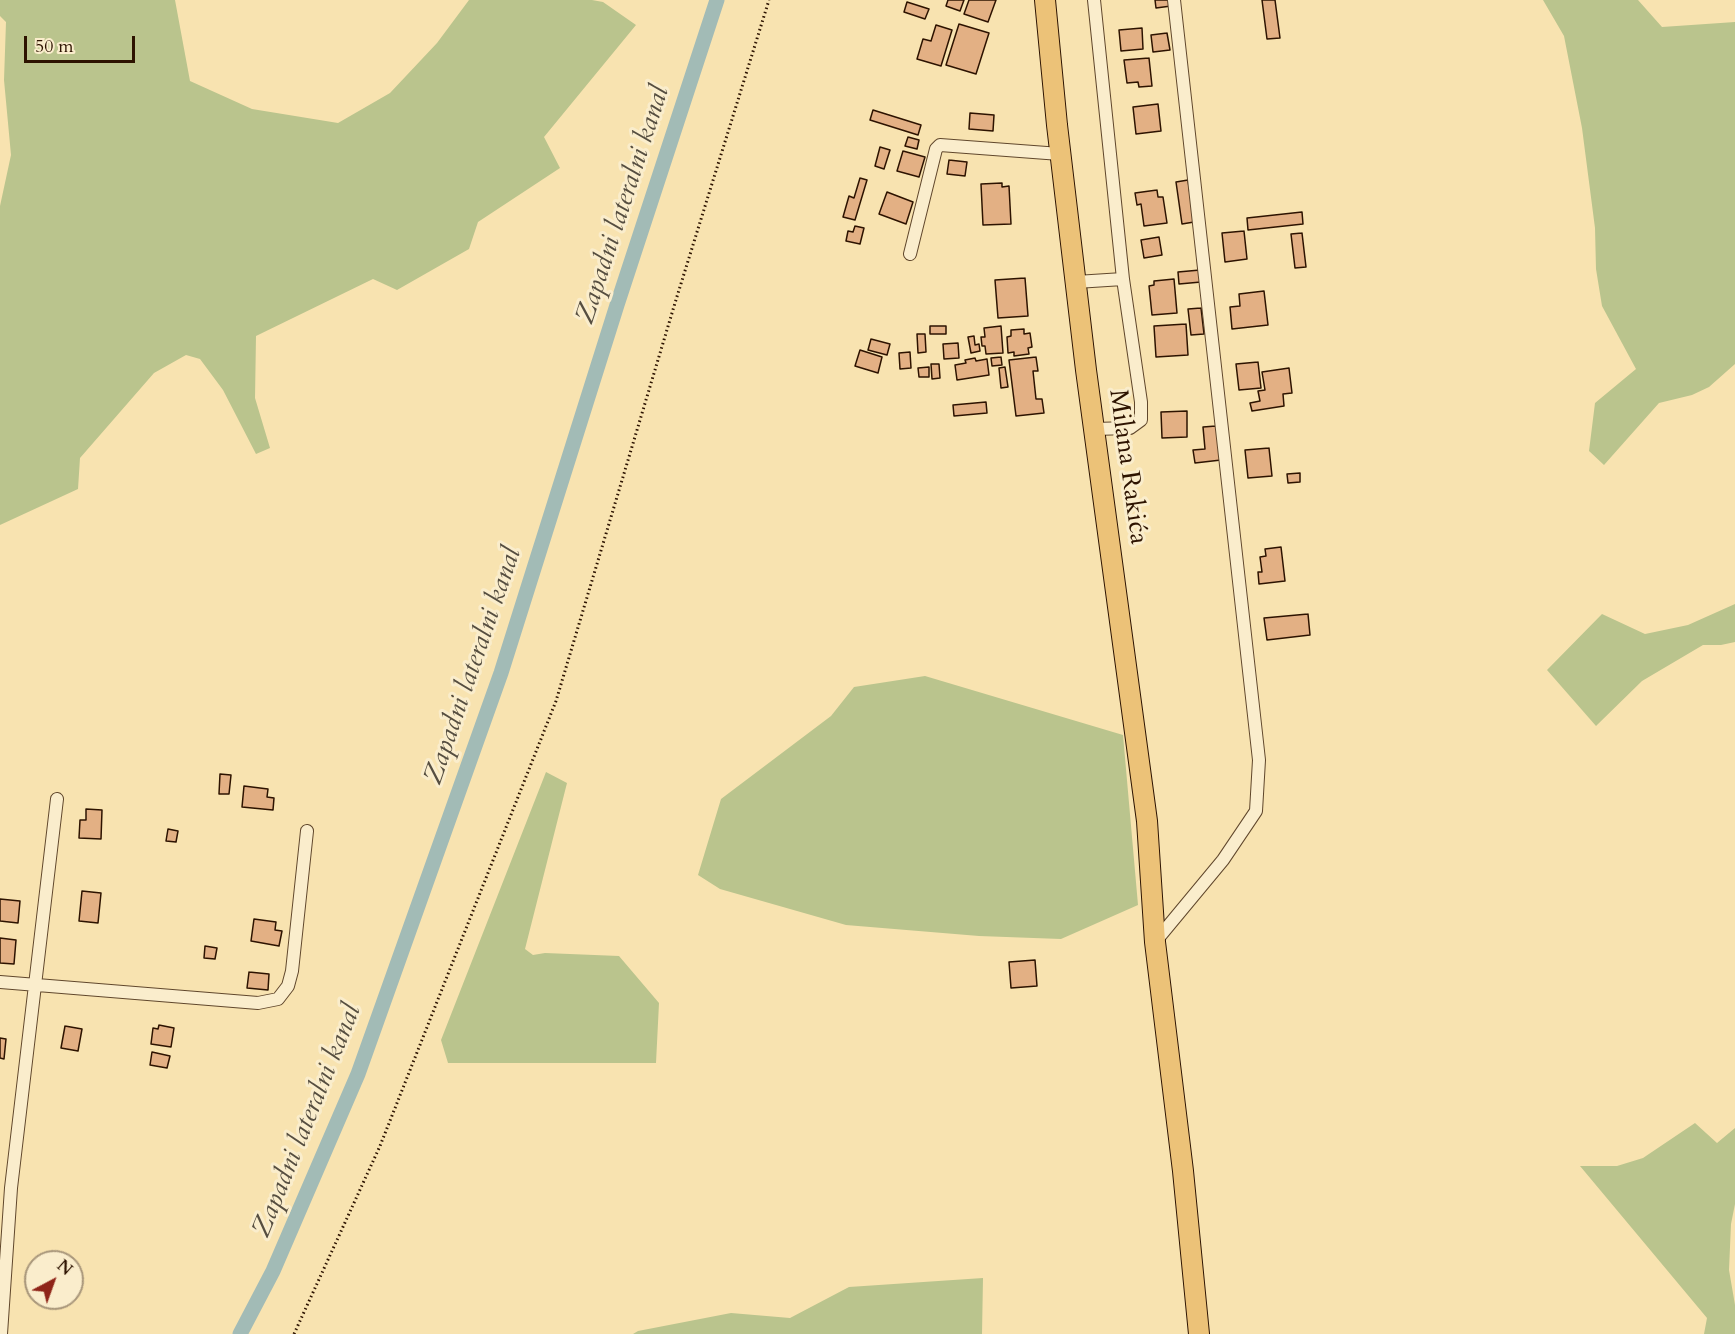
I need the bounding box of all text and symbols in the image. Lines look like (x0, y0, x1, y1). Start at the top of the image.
scale bar (27, 24, 138, 62)
text: 50 m (35, 34, 74, 59)
water label: Zapadni lateralni kanal (570, 82, 678, 328)
street label: Milana Rakića (1101, 387, 1153, 547)
water label: Zapadni lateralni kanal (418, 543, 530, 789)
water label: Zapadni lateralni kanal (246, 1000, 370, 1242)
north arrow (24, 1250, 84, 1310)
text: N (52, 1255, 77, 1281)

